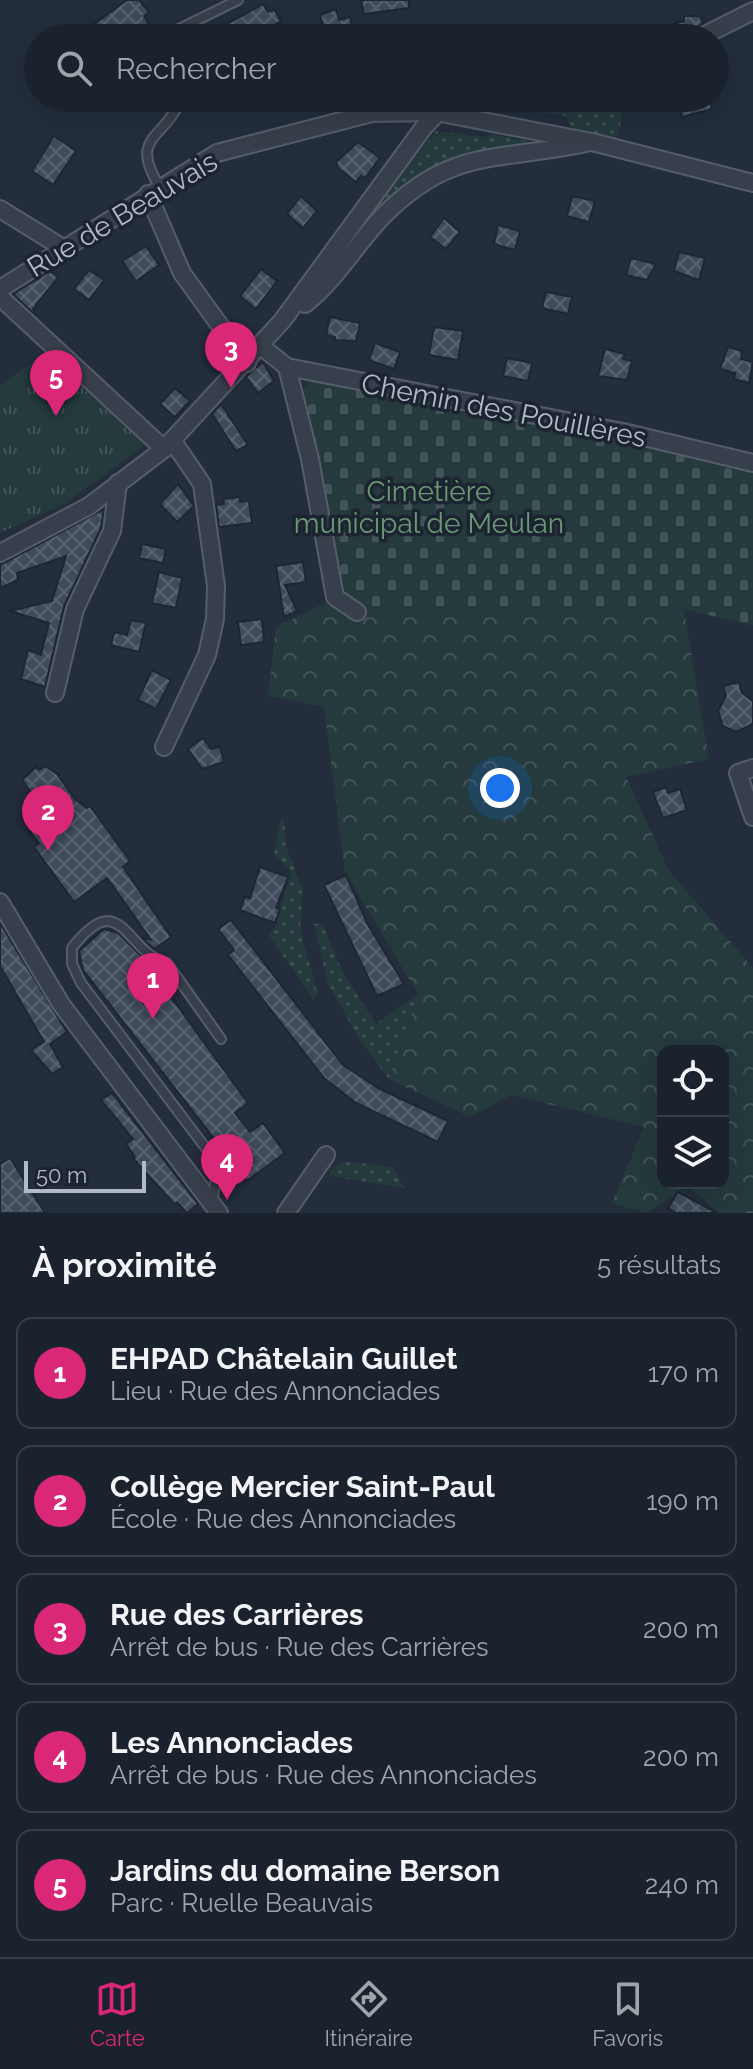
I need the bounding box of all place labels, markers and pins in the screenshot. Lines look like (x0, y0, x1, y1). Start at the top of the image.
pin: 3 (205, 322, 257, 388)
pin: 5 (30, 350, 82, 416)
pin: 2 (22, 785, 74, 851)
pin: 1 (127, 953, 179, 1019)
pin: 4 (201, 1134, 253, 1200)

